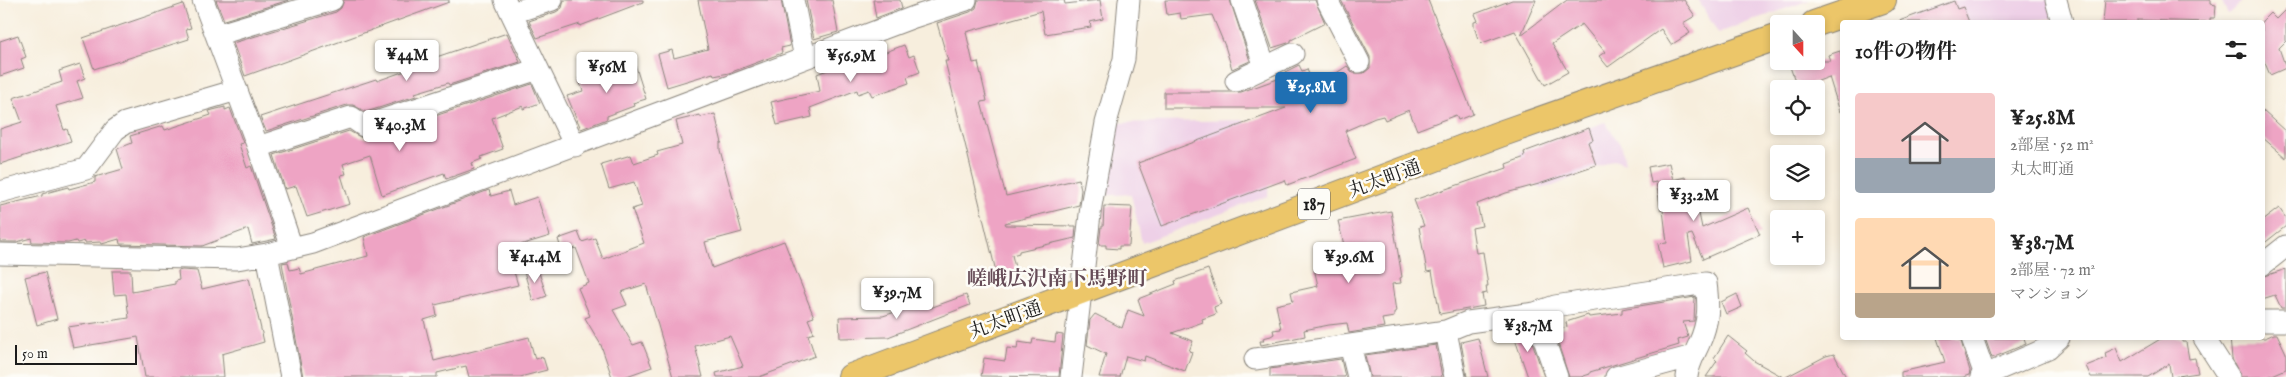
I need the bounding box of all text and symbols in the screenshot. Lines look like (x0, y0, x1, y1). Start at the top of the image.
north arrow (1770, 15, 1825, 70)
map controls (1770, 15, 1825, 265)
icon: filters (2222, 36, 2250, 64)
pin: ¥44M (377, 39, 437, 82)
text: 10件の物件 (1855, 39, 1957, 66)
pin: ¥56.9M (810, 41, 892, 83)
text: ¥44M (386, 46, 428, 66)
text: ¥56.9M (826, 47, 876, 67)
pin: ¥56M (577, 52, 637, 94)
text: ¥56M (587, 58, 627, 78)
pin: ¥25.8M (1270, 72, 1352, 114)
text: ¥25.8M (1286, 78, 1336, 98)
button: locate (1770, 80, 1825, 135)
text: ¥25.8M (2010, 105, 2075, 132)
pin: ¥40.3M (359, 110, 441, 152)
icon: home (1895, 113, 1955, 173)
text: ¥40.3M (374, 116, 426, 136)
text: 2部屋 · 52 m² (2010, 136, 2094, 156)
button: layers (1770, 145, 1825, 200)
street label: 丸太町通 (1345, 156, 1425, 204)
text: 丸太町通 (2010, 160, 2074, 180)
pin: ¥33.2M (1653, 180, 1735, 222)
text: ¥33.2M (1669, 186, 1719, 206)
road number: 187 (1298, 188, 1330, 220)
button: + (1770, 210, 1825, 265)
text: ¥38.7M (2010, 230, 2074, 257)
icon: home (1895, 238, 1955, 298)
pin: ¥41.4M (494, 242, 576, 284)
pin: ¥39.6M (1308, 242, 1390, 284)
text: ¥41.4M (509, 248, 561, 268)
text: ¥39.6M (1324, 248, 1374, 268)
text: 2部屋 · 72 m² (2010, 261, 2095, 281)
district label: 嵯峨広沢南下馬野町 (967, 267, 1148, 292)
pin: ¥39.7M (856, 278, 938, 320)
text: ¥39.7M (872, 284, 922, 304)
text: マンション (2010, 285, 2089, 305)
street label: 丸太町通 (966, 297, 1046, 345)
pin: ¥38.7M (1487, 310, 1569, 353)
text: ¥38.7M (1503, 317, 1553, 337)
scale bar (15, 342, 138, 365)
text: 50 m (22, 345, 48, 363)

